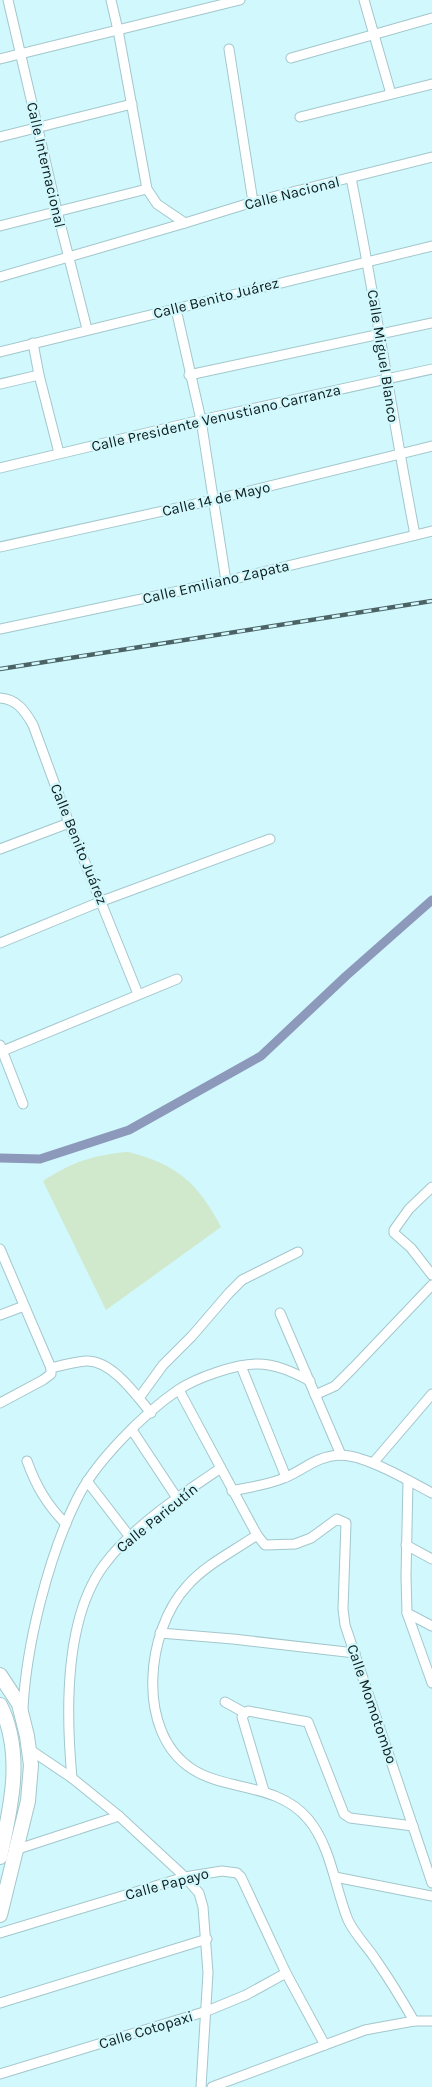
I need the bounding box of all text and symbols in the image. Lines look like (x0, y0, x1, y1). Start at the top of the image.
street label: Calle Internacional (23, 100, 69, 230)
street label: Calle Nacional (242, 172, 342, 214)
street label: Calle Benito Juárez (151, 274, 281, 322)
street label: Calle Miguel Blanco (364, 288, 402, 424)
street label: Calle Presidente Venustiano Carranza (90, 381, 342, 455)
street label: Calle 14 de Mayo (160, 478, 272, 520)
street label: Calle Emiliano Zapata (141, 556, 291, 608)
street label: Calle Benito Juárez (47, 781, 111, 907)
street label: Calle Paricutín (113, 1480, 201, 1556)
street label: Calle Momotombo (343, 1642, 401, 1766)
street label: Calle Papayo (123, 1864, 211, 1904)
street label: Calle Cotopaxi (97, 2007, 195, 2053)

